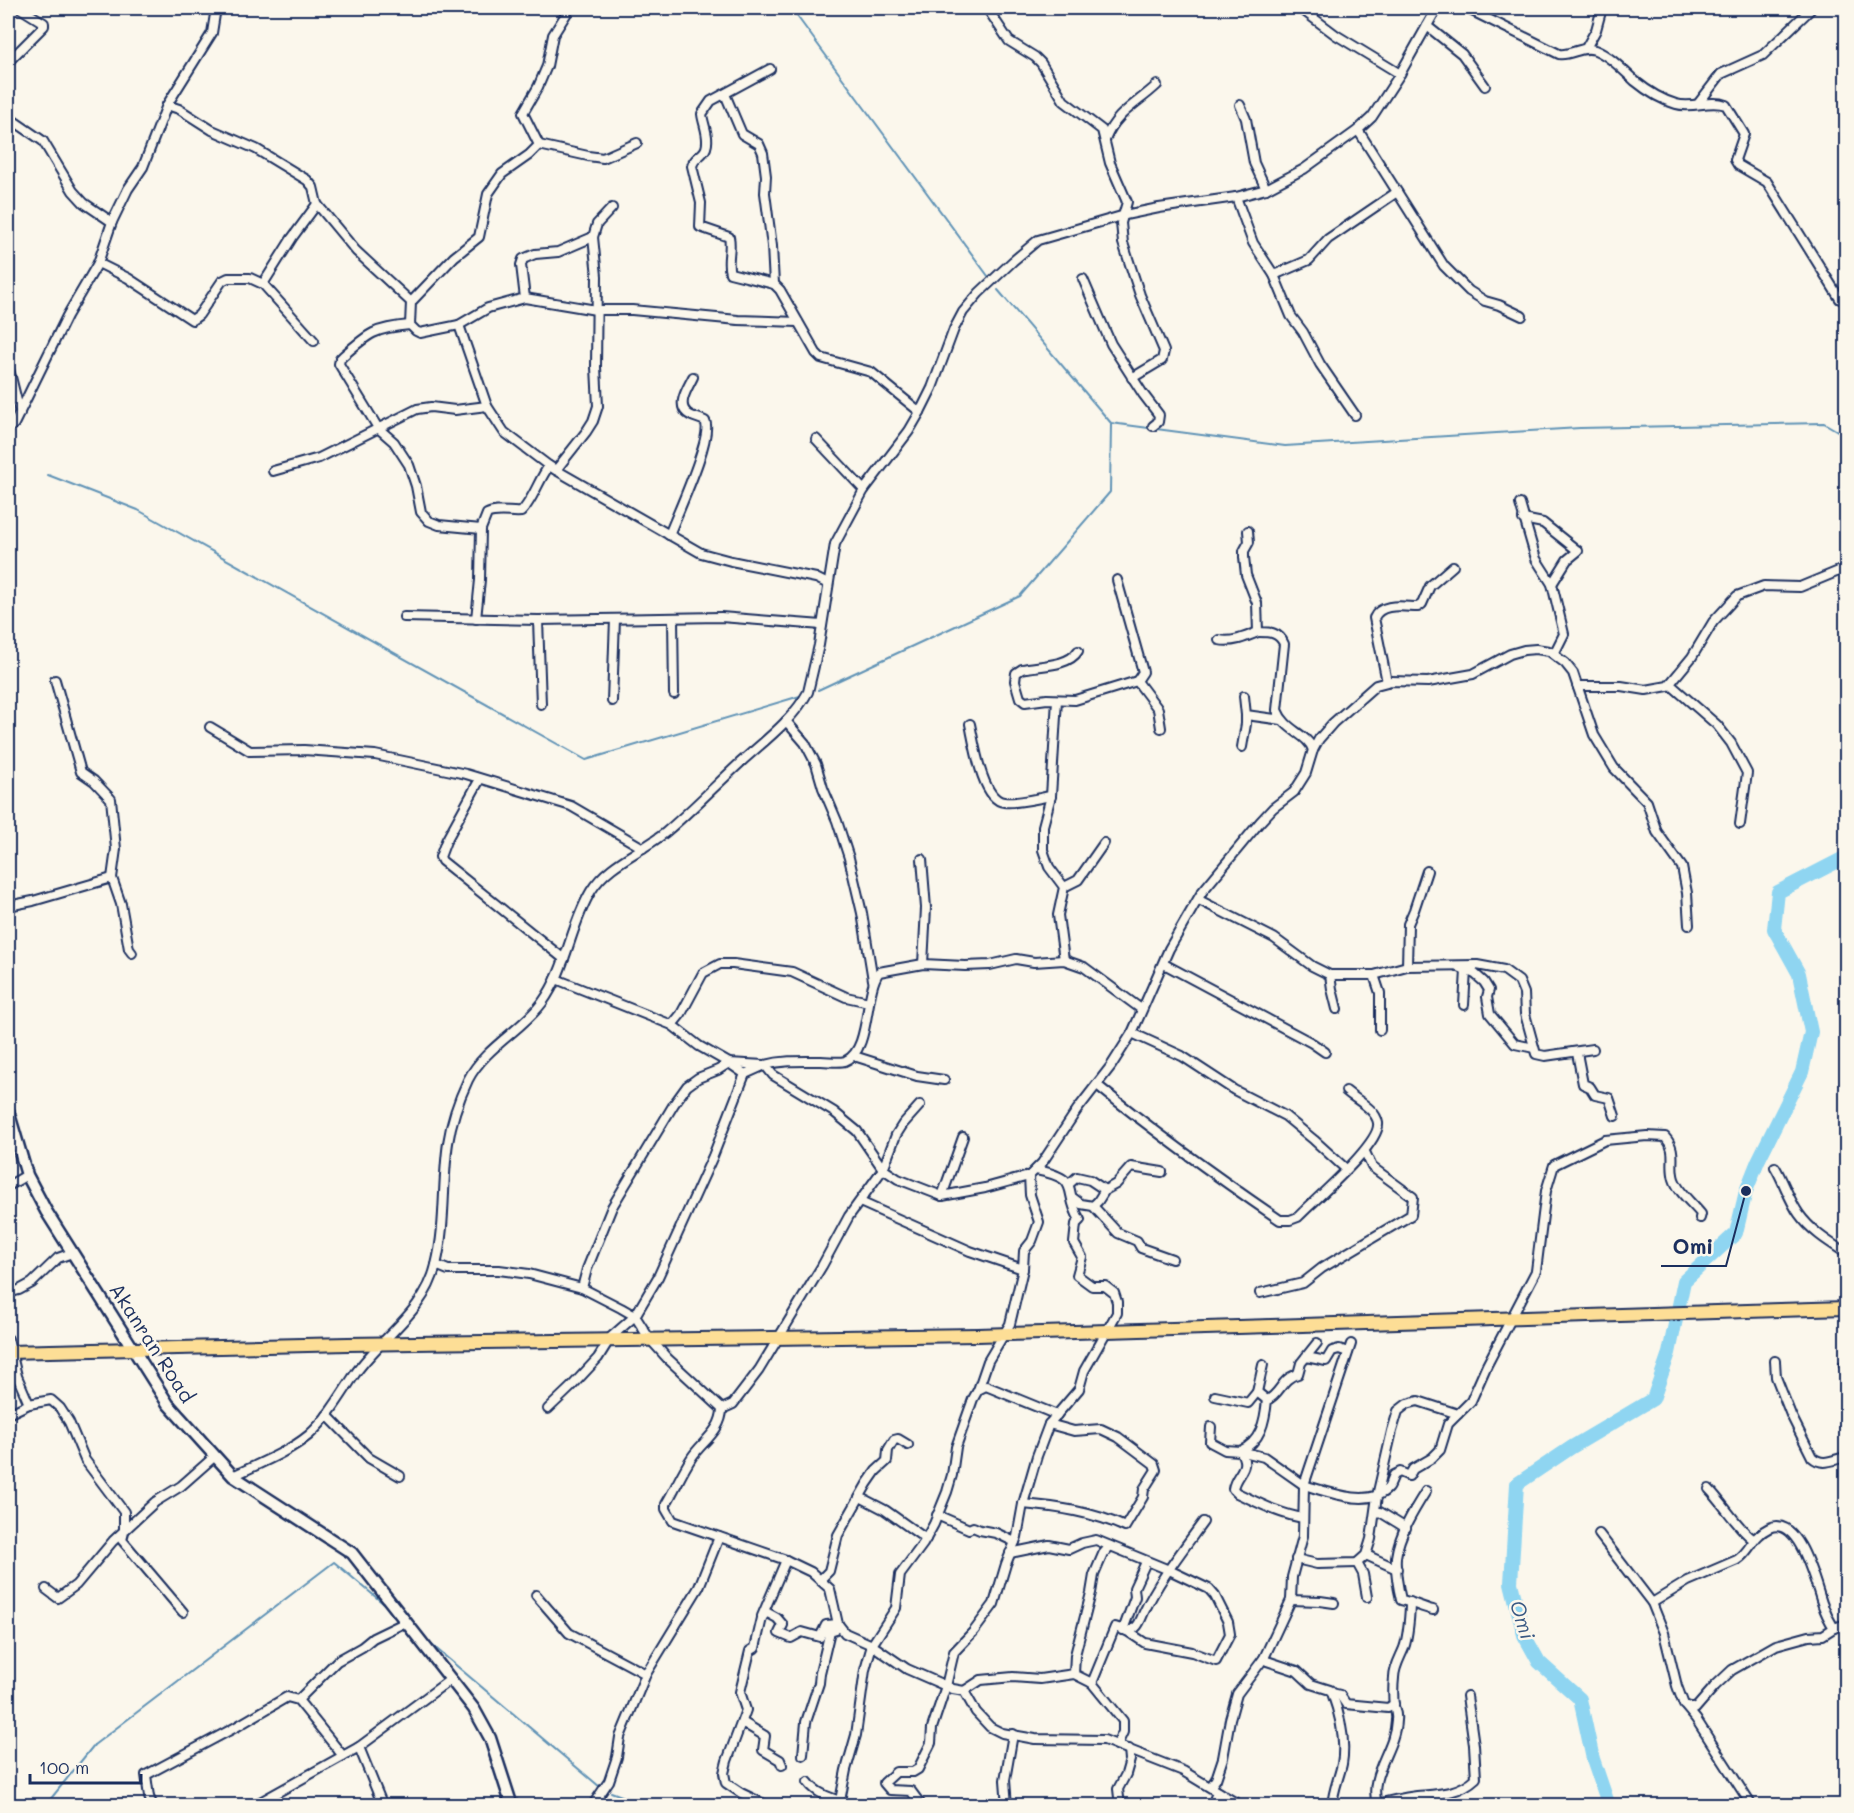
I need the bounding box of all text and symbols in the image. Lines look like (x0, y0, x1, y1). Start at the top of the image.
callout: Omi (1661, 1227, 1726, 1266)
text: Omi (1673, 1232, 1713, 1259)
street label: Akanran Road (104, 1278, 201, 1407)
water label: Omi (1504, 1596, 1543, 1643)
scale bar (30, 1747, 141, 1785)
text: 100 m (39, 1755, 89, 1779)

